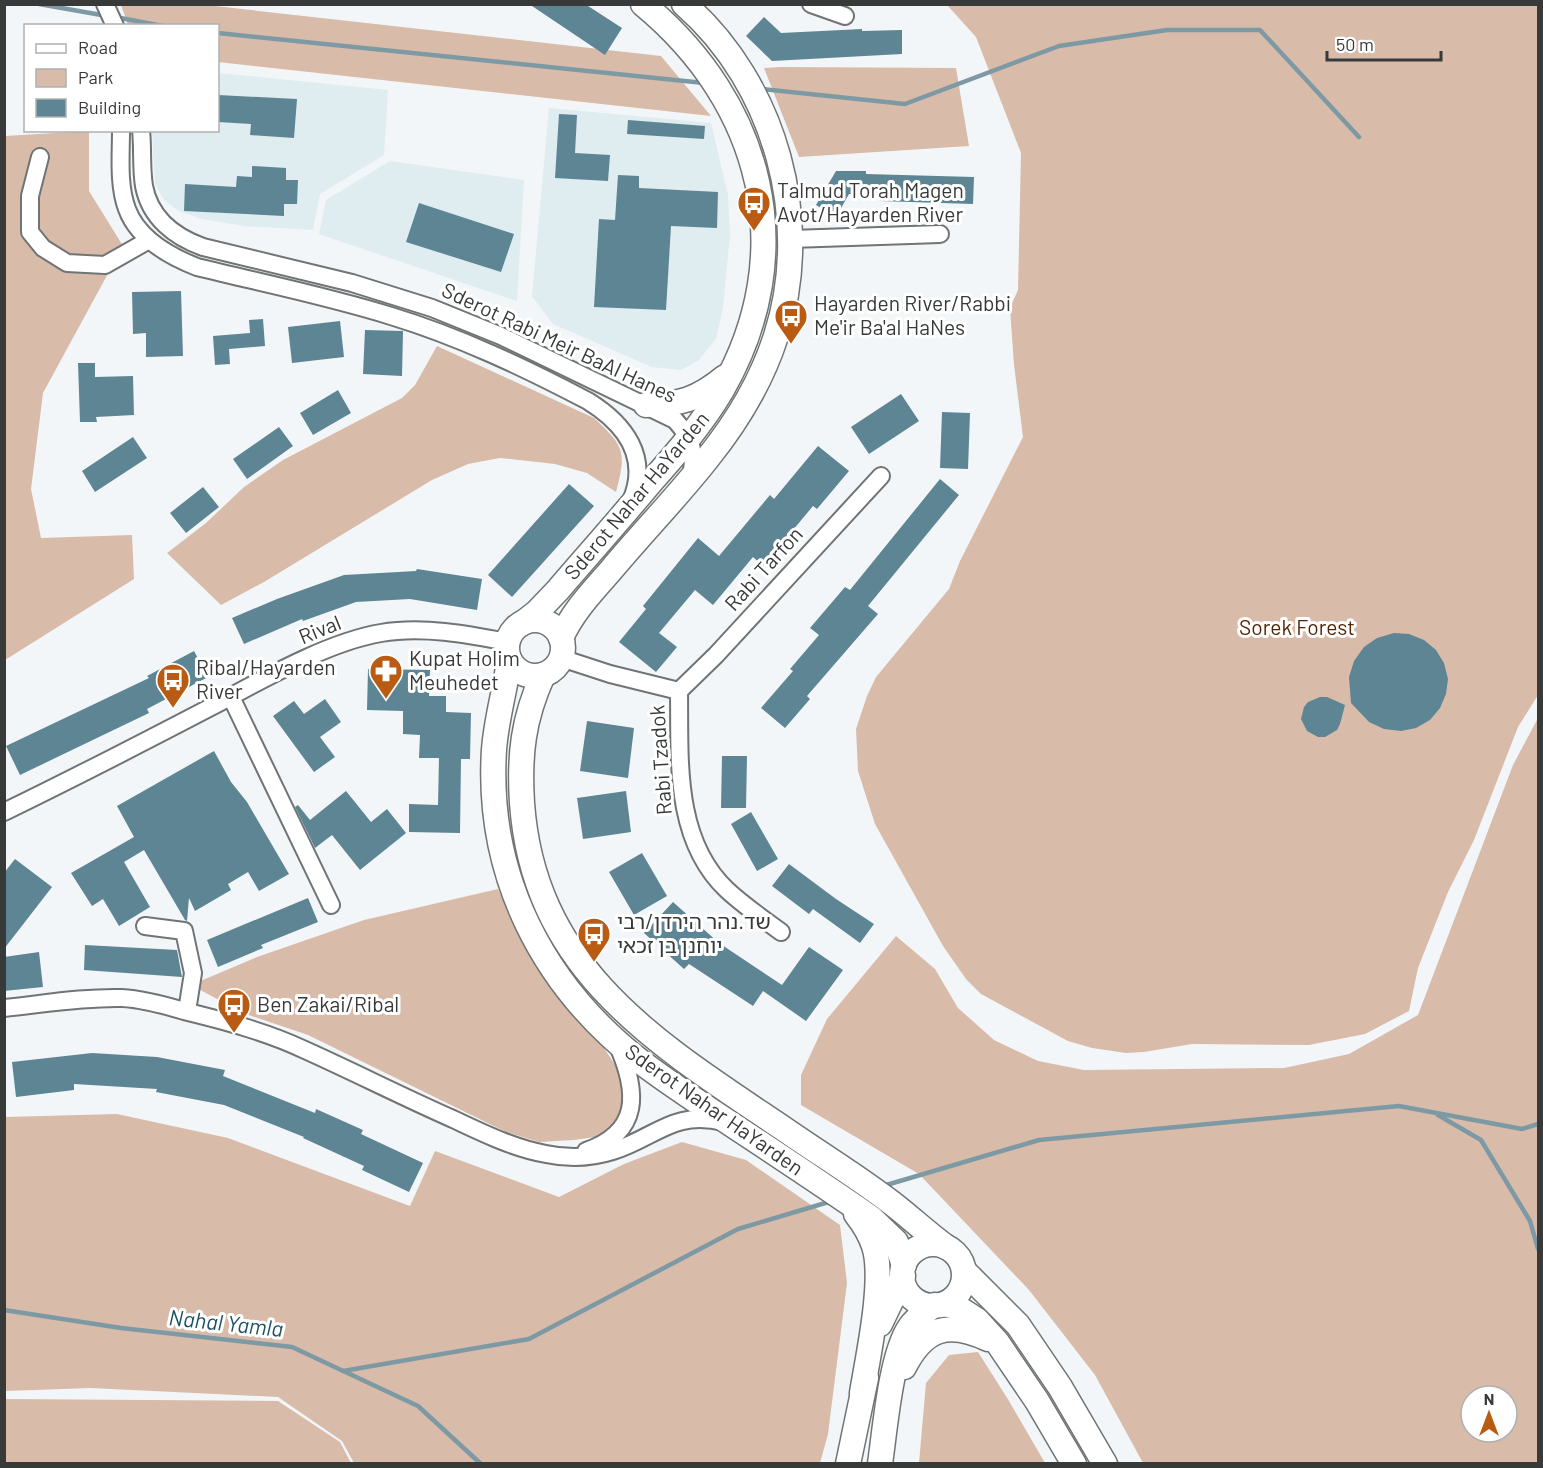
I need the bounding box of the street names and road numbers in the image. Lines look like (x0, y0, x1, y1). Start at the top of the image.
street label: Sderot Rabi Meir BaAl Hanes (438, 276, 681, 407)
street label: Sderot Nahar HaYarden (558, 406, 713, 584)
street label: Rabi Tarfon (719, 521, 807, 615)
street label: Rival (295, 609, 344, 648)
street label: Rabi Tzadok (643, 704, 676, 816)
street label: Sderot Nahar HaYarden (621, 1038, 809, 1180)

